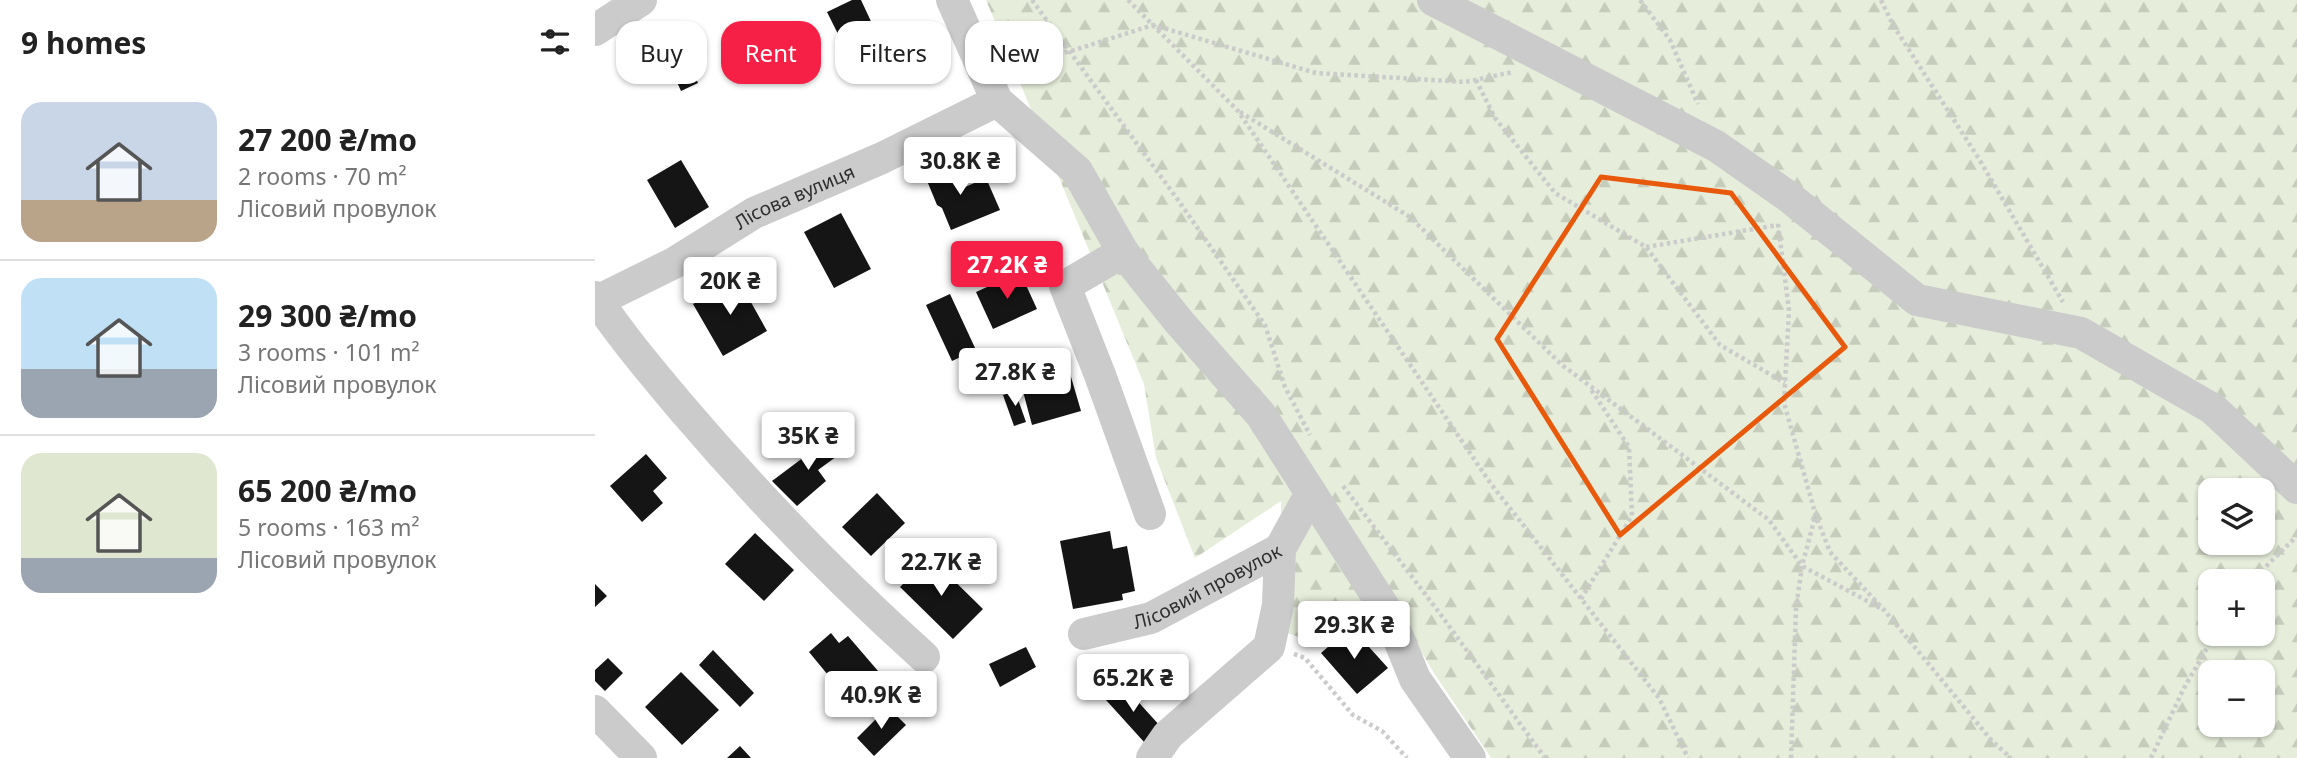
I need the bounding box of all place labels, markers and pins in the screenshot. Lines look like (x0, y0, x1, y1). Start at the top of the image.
pin: 30.8K ₴ (895, 138, 1025, 197)
pin: 27.2K ₴ (942, 242, 1072, 301)
pin: 20K ₴ (681, 258, 779, 317)
pin: 27.8K ₴ (950, 348, 1080, 408)
pin: 35K ₴ (759, 412, 857, 472)
pin: 22.7K ₴ (876, 538, 1006, 598)
pin: 29.3K ₴ (1289, 602, 1419, 661)
pin: 65.2K ₴ (1068, 654, 1198, 714)
pin: 40.9K ₴ (816, 672, 946, 731)

